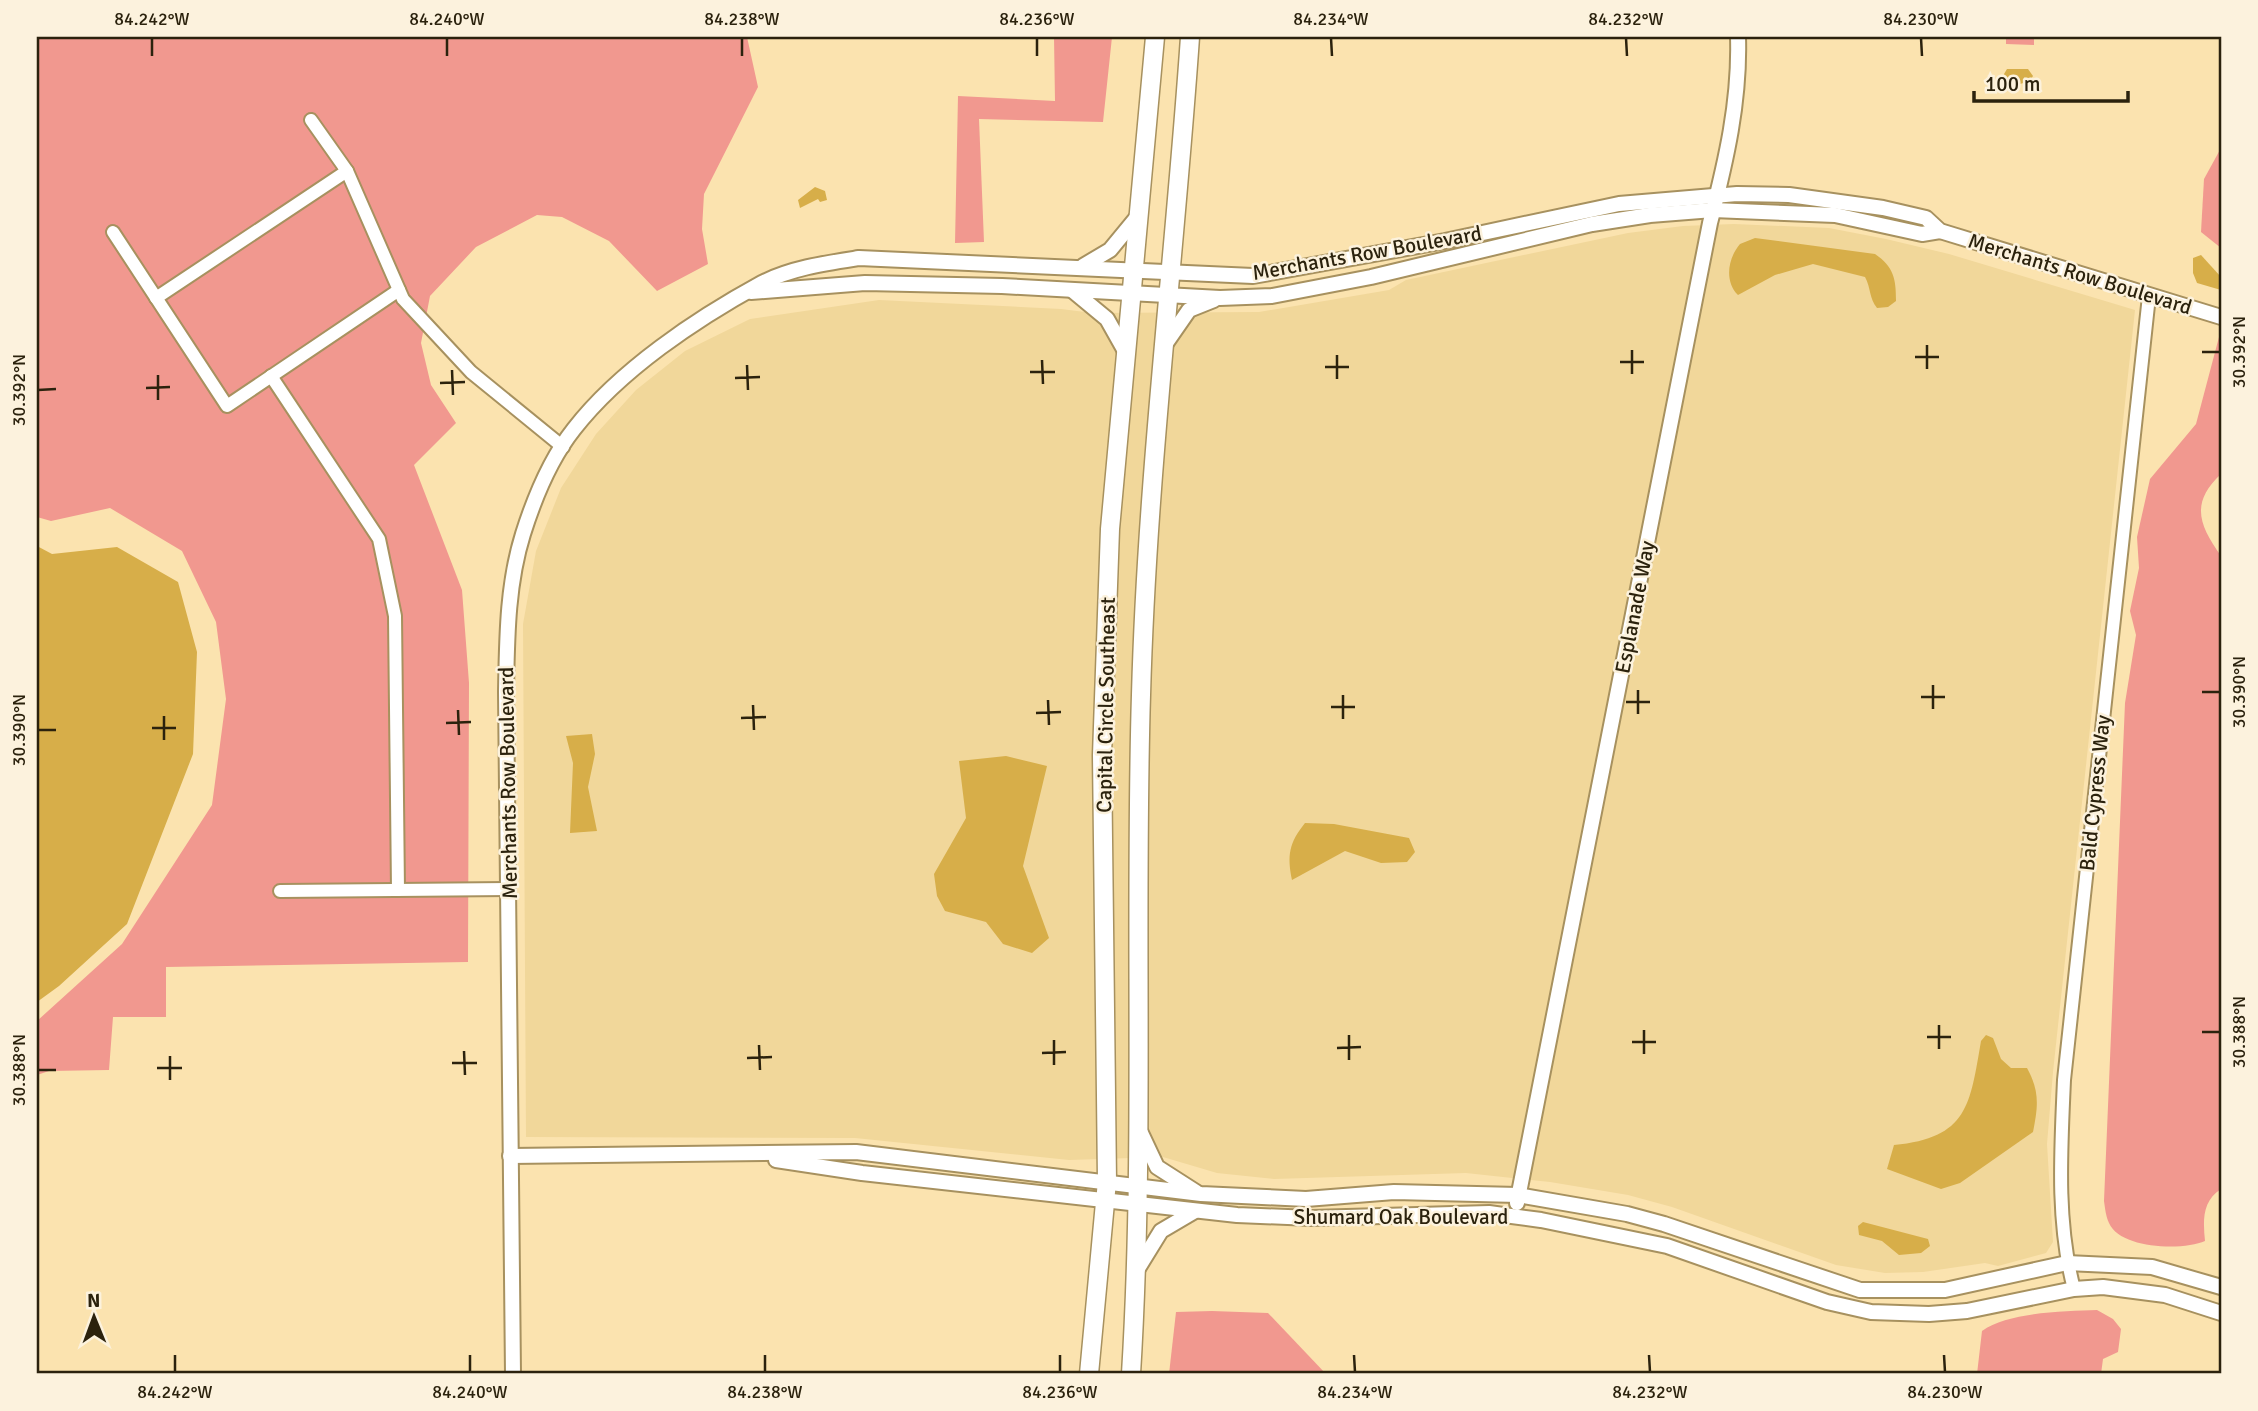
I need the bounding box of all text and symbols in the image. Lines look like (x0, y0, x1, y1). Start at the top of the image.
text: 84.242°W (114, 8, 190, 30)
text: 84.240°W (409, 8, 485, 30)
text: 84.238°W (704, 8, 780, 30)
text: 84.236°W (999, 8, 1075, 30)
text: 84.234°W (1293, 8, 1369, 30)
text: 84.232°W (1588, 8, 1664, 30)
text: 84.230°W (1883, 8, 1959, 30)
scale bar (1974, 60, 2128, 104)
text: 100 m (1985, 71, 2040, 97)
street label: Merchants Row Boulevard (1250, 220, 1484, 286)
street label: Merchants Row Boulevard (1965, 228, 2195, 320)
text: 30.392°N (2228, 316, 2250, 388)
text: 30.392°N (8, 354, 30, 426)
street label: Esplanade Way (1609, 538, 1661, 676)
street label: Capital Circle Southeast (1091, 597, 1121, 813)
text: 30.390°N (2228, 656, 2250, 728)
street label: Merchants Row Boulevard (493, 667, 523, 899)
text: 30.390°N (8, 694, 30, 766)
street label: Bald Cypress Way (2074, 713, 2116, 872)
text: 30.388°N (2228, 996, 2250, 1068)
text: 30.388°N (8, 1034, 30, 1106)
street label: Shumard Oak Boulevard (1294, 1204, 1508, 1230)
north arrow (60, 1282, 130, 1352)
text: N (87, 1289, 101, 1313)
text: 84.242°W (137, 1381, 213, 1403)
text: 84.240°W (432, 1381, 508, 1403)
text: 84.238°W (727, 1381, 803, 1403)
text: 84.236°W (1022, 1381, 1098, 1403)
text: 84.234°W (1317, 1381, 1393, 1403)
text: 84.232°W (1612, 1381, 1688, 1403)
text: 84.230°W (1907, 1381, 1983, 1403)

